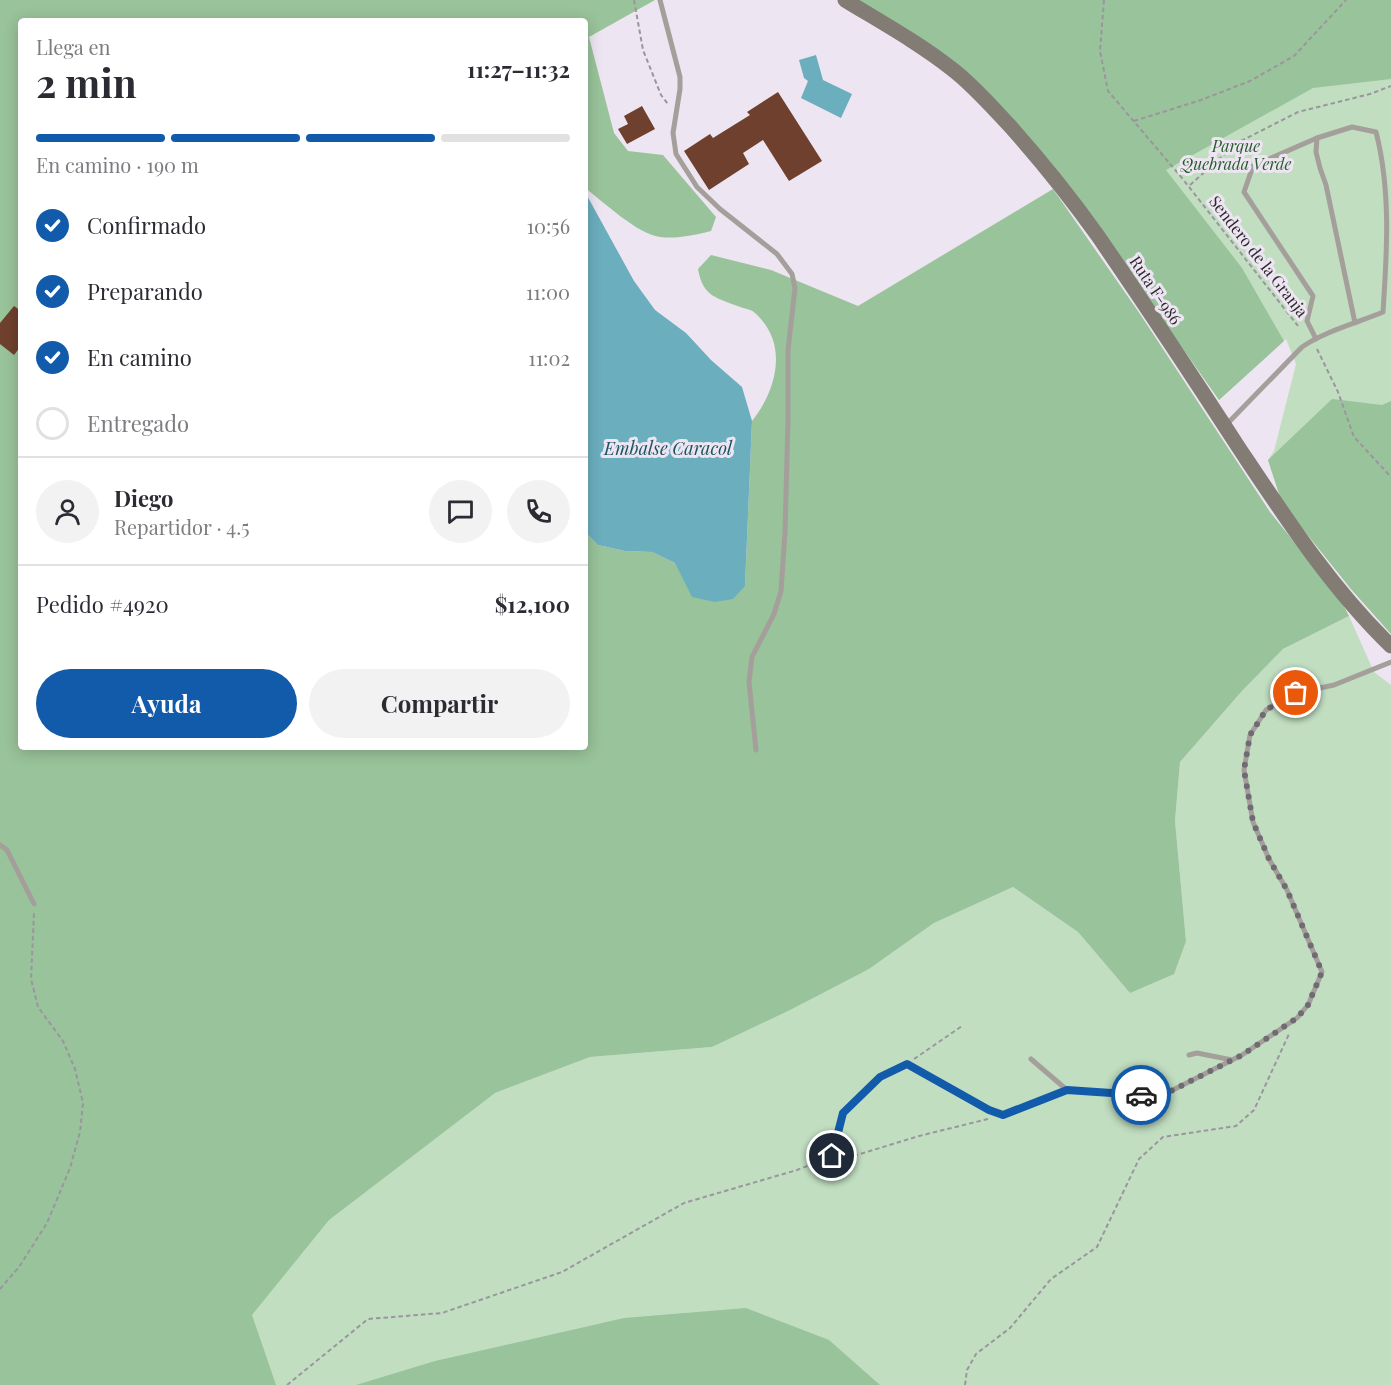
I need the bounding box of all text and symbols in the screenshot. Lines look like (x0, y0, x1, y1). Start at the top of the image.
text: Llega en (36, 33, 111, 60)
text: 11:27–11:32 (467, 54, 570, 84)
text: 2 min (36, 56, 137, 108)
park label: Parque Quebrada Verde (1180, 135, 1291, 174)
text: En camino · 190 m (36, 151, 199, 178)
street label: Sendero de la Granja (1205, 191, 1313, 321)
icon: check (36, 209, 69, 242)
text: Confirmado (87, 210, 206, 240)
text: 10:56 (527, 212, 570, 239)
street label: Ruta F-986 (1125, 252, 1187, 328)
icon: check (36, 275, 69, 308)
text: Preparando (87, 276, 203, 306)
text: 11:00 (526, 278, 570, 305)
icon: check (36, 341, 69, 374)
text: En camino (87, 342, 192, 372)
text: 11:02 (528, 344, 570, 371)
text: Entregado (87, 408, 189, 438)
water label: Embalse Caracol (603, 436, 733, 460)
button: person (36, 480, 99, 543)
button: chat (429, 480, 492, 543)
button: phone (507, 480, 570, 543)
text: Diego (114, 483, 173, 513)
text: Repartidor · 4.5 (114, 513, 250, 540)
text: Pedido #4920 (36, 589, 169, 619)
text: $12,100 (495, 589, 570, 619)
pin (1270, 667, 1321, 718)
button: Ayuda (36, 669, 297, 738)
button: Compartir (309, 669, 570, 738)
icon: bag (1279, 676, 1312, 709)
courier (1111, 1065, 1171, 1125)
icon: car (1125, 1079, 1158, 1112)
pin (806, 1130, 857, 1181)
icon: home (815, 1139, 848, 1172)

